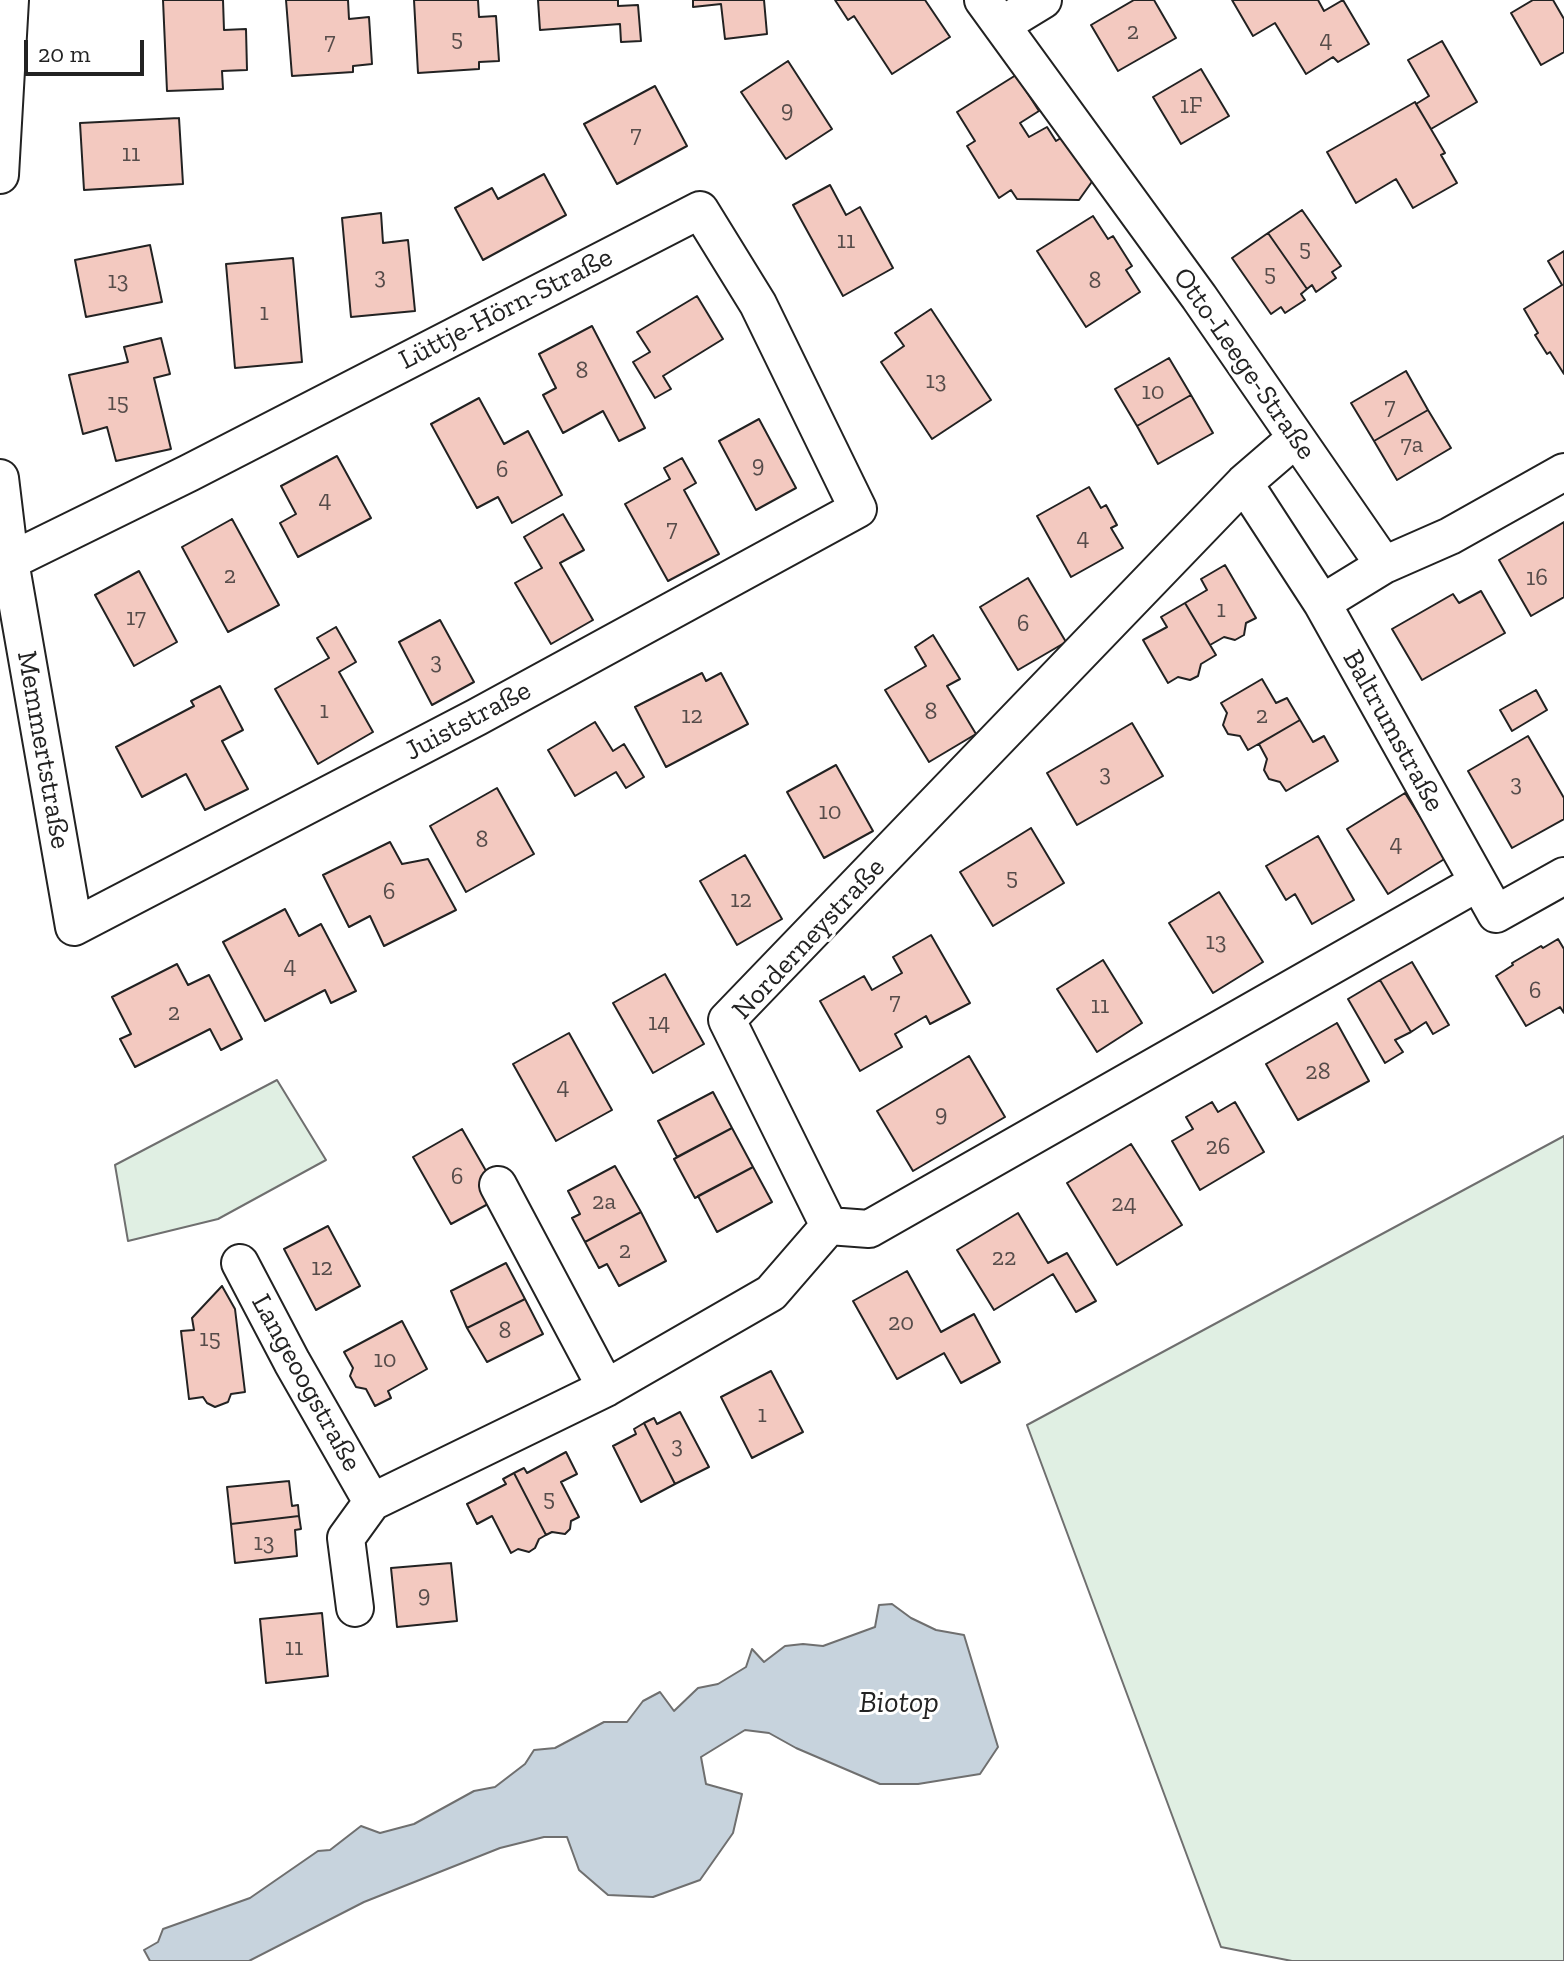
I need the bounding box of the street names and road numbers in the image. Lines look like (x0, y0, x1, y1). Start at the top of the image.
street label: Lüttje-Hörn-Straße (394, 241, 618, 377)
street label: Otto-Leege-Straße (1165, 262, 1323, 466)
street label: Baltrumstraße (1335, 644, 1451, 818)
street label: Memmertstraße (9, 649, 77, 851)
street label: Juiststraße (399, 674, 537, 768)
street label: Norderneystraße (726, 851, 892, 1027)
street label: Langeoogstraße (244, 1289, 368, 1477)

